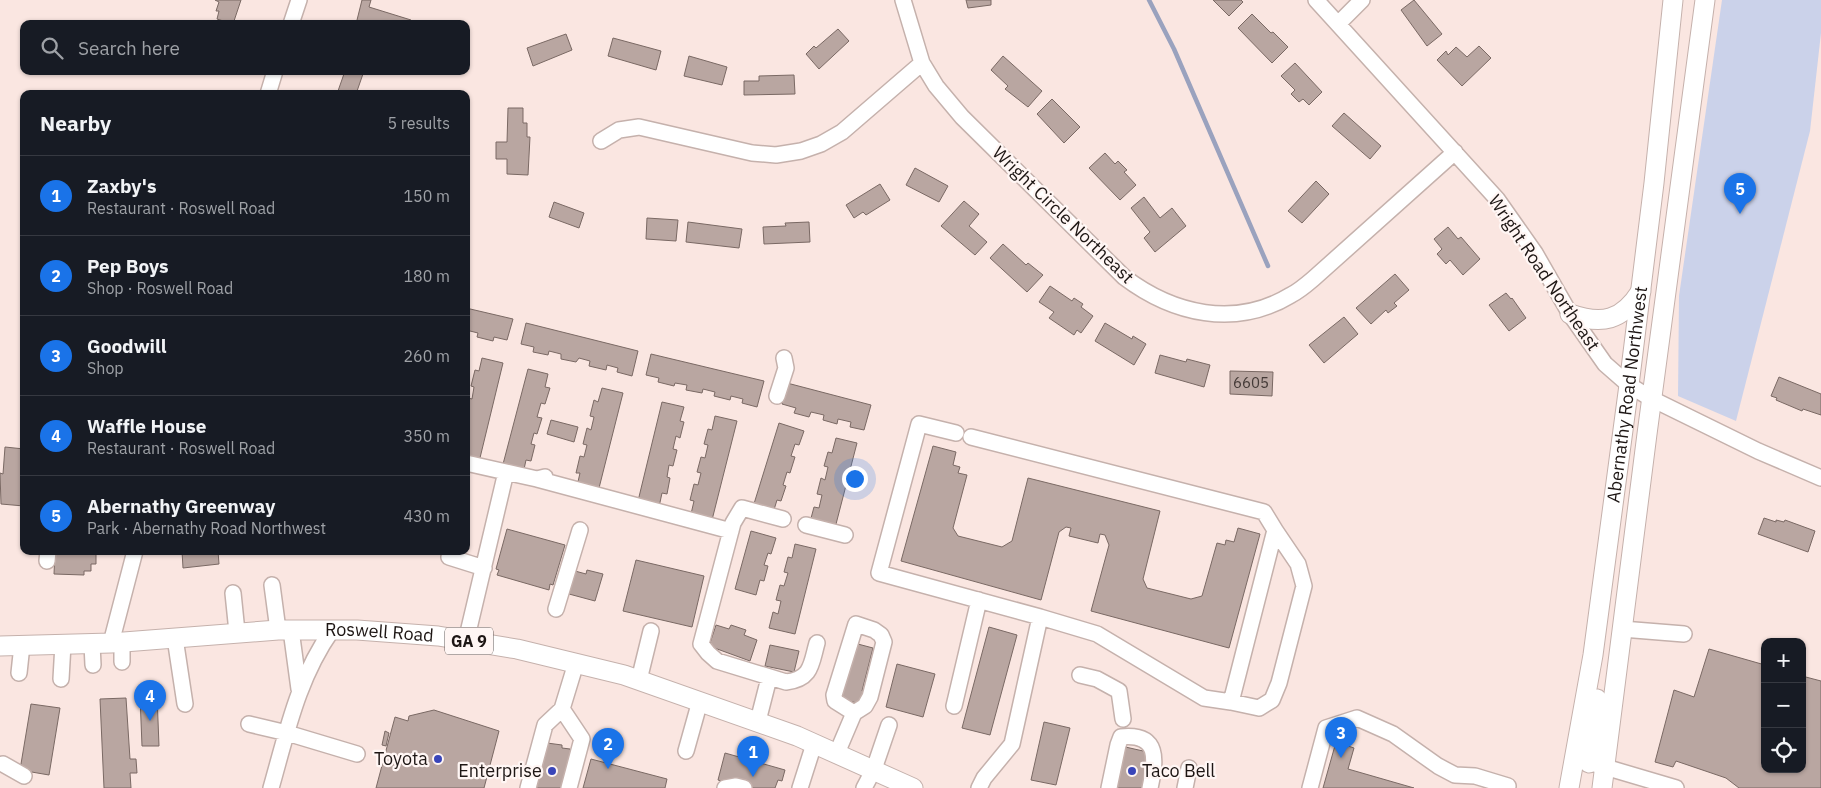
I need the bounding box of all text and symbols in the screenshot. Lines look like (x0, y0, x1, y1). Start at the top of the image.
search box (20, 20, 470, 75)
icon: search (38, 34, 66, 62)
text: Search here (78, 36, 180, 60)
text: Nearby (40, 109, 111, 137)
text: 5 results (387, 113, 450, 133)
street label: Wright Circle Northeast (988, 141, 1139, 288)
pin: 5 (1724, 173, 1756, 214)
text: Zaxby's (87, 174, 157, 198)
text: 1 (51, 186, 61, 206)
text: 150 m (403, 186, 450, 206)
street label: Wright Road Northeast (1484, 190, 1605, 355)
text: Restaurant · Roswell Road (87, 198, 275, 218)
text: Pep Boys (87, 254, 169, 278)
text: 2 (51, 266, 61, 286)
text: 180 m (403, 266, 450, 286)
text: Shop · Roswell Road (87, 278, 233, 298)
street label: Abernathy Road Northwest (1601, 285, 1652, 504)
text: Goodwill (87, 334, 166, 358)
text: 3 (51, 346, 61, 366)
text: 260 m (403, 346, 450, 366)
text: Shop (87, 358, 124, 378)
house number: 6605 (1233, 373, 1269, 392)
text: Waffle House (87, 414, 207, 438)
text: 4 (51, 426, 61, 446)
text: 350 m (403, 426, 450, 446)
text: Restaurant · Roswell Road (87, 438, 275, 458)
your location (842, 466, 868, 492)
text: Abernathy Greenway (87, 494, 275, 518)
text: 5 (51, 506, 61, 526)
text: 430 m (403, 506, 450, 526)
text: Park · Abernathy Road Northwest (87, 518, 326, 538)
street label: Roswell Road (325, 618, 435, 647)
road number: GA 9 (445, 627, 493, 654)
map controls (1761, 638, 1806, 773)
button: + (1761, 638, 1806, 683)
pin: 4 (134, 680, 166, 721)
button: − (1761, 683, 1806, 728)
pin: 3 (1325, 717, 1357, 758)
pin: 2 (592, 728, 624, 769)
button: locate (1761, 728, 1806, 773)
pin: 1 (737, 736, 769, 777)
place label: Toyota (374, 747, 428, 770)
marker: Toyota (432, 753, 444, 765)
place label: Enterprise (458, 759, 542, 782)
place label: Taco Bell (1142, 759, 1215, 782)
marker: Enterprise (546, 765, 558, 777)
marker: Taco Bell (1126, 765, 1138, 777)

